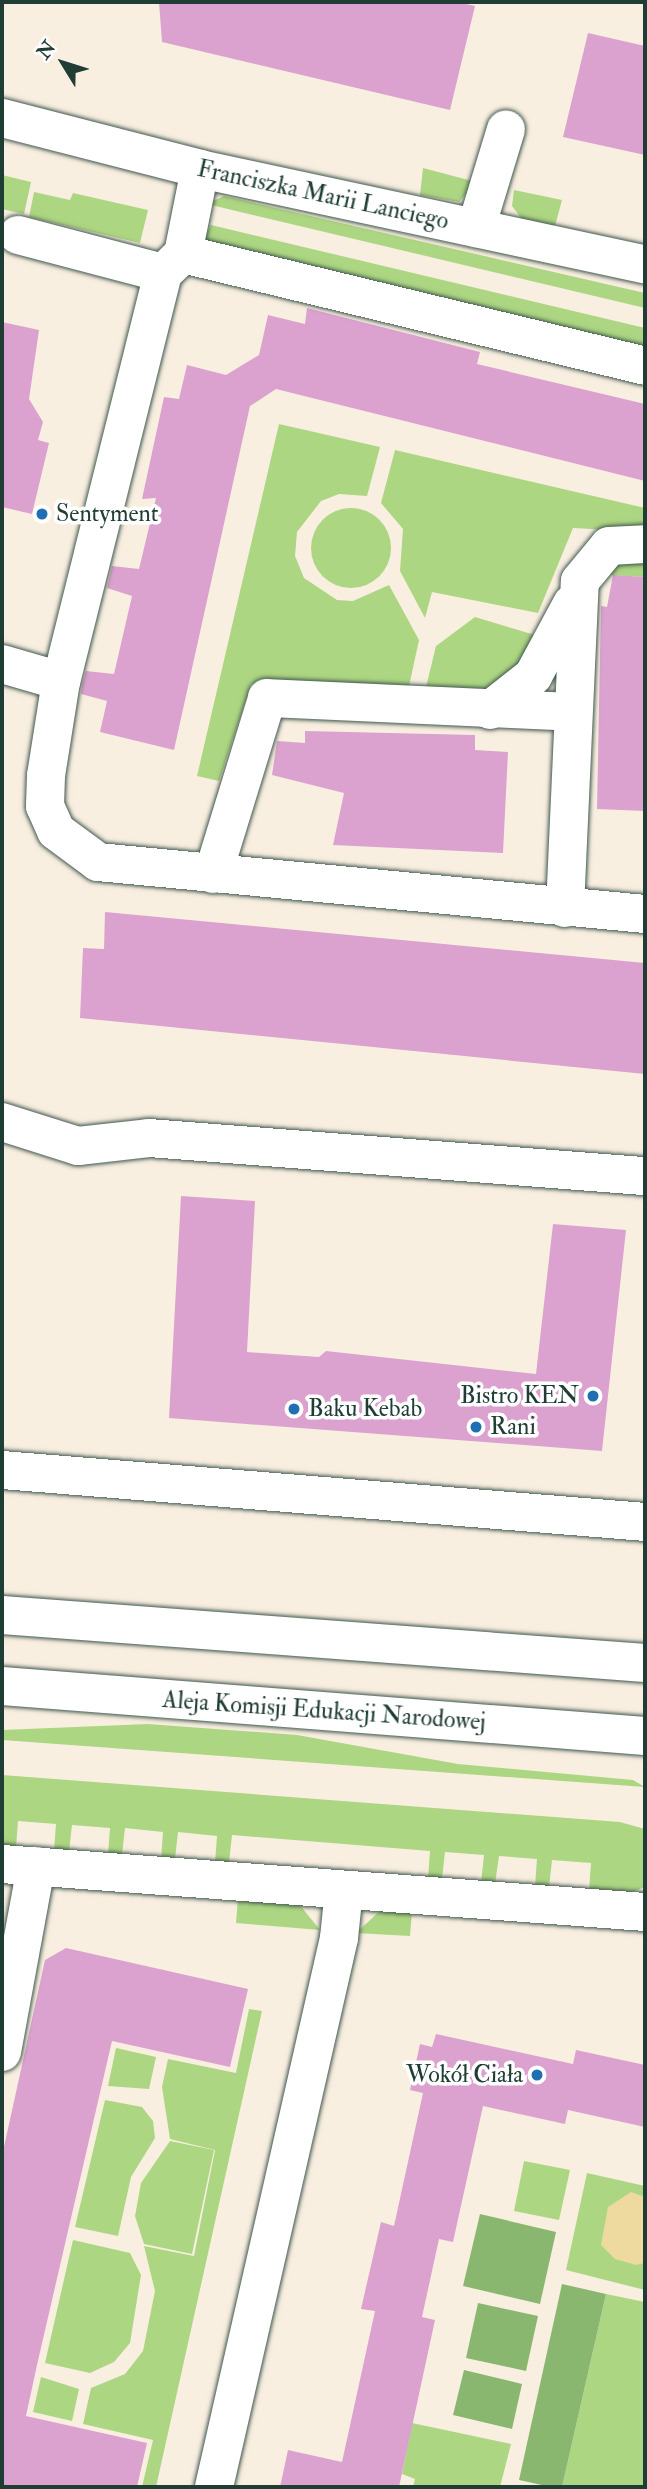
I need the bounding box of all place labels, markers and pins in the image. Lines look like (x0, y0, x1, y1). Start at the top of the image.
place label: Sentyment (56, 500, 159, 528)
marker: Sentyment (34, 506, 50, 522)
place label: Bistro KEN (460, 1382, 579, 1410)
marker: Bistro KEN (585, 1388, 601, 1404)
place label: Baku Kebab (308, 1395, 422, 1423)
marker: Baku Kebab (286, 1401, 302, 1417)
place label: Rani (490, 1413, 536, 1441)
marker: Rani (468, 1419, 484, 1435)
place label: Wokół Ciała (406, 2061, 523, 2089)
marker: Wokół Ciała (529, 2067, 545, 2083)

